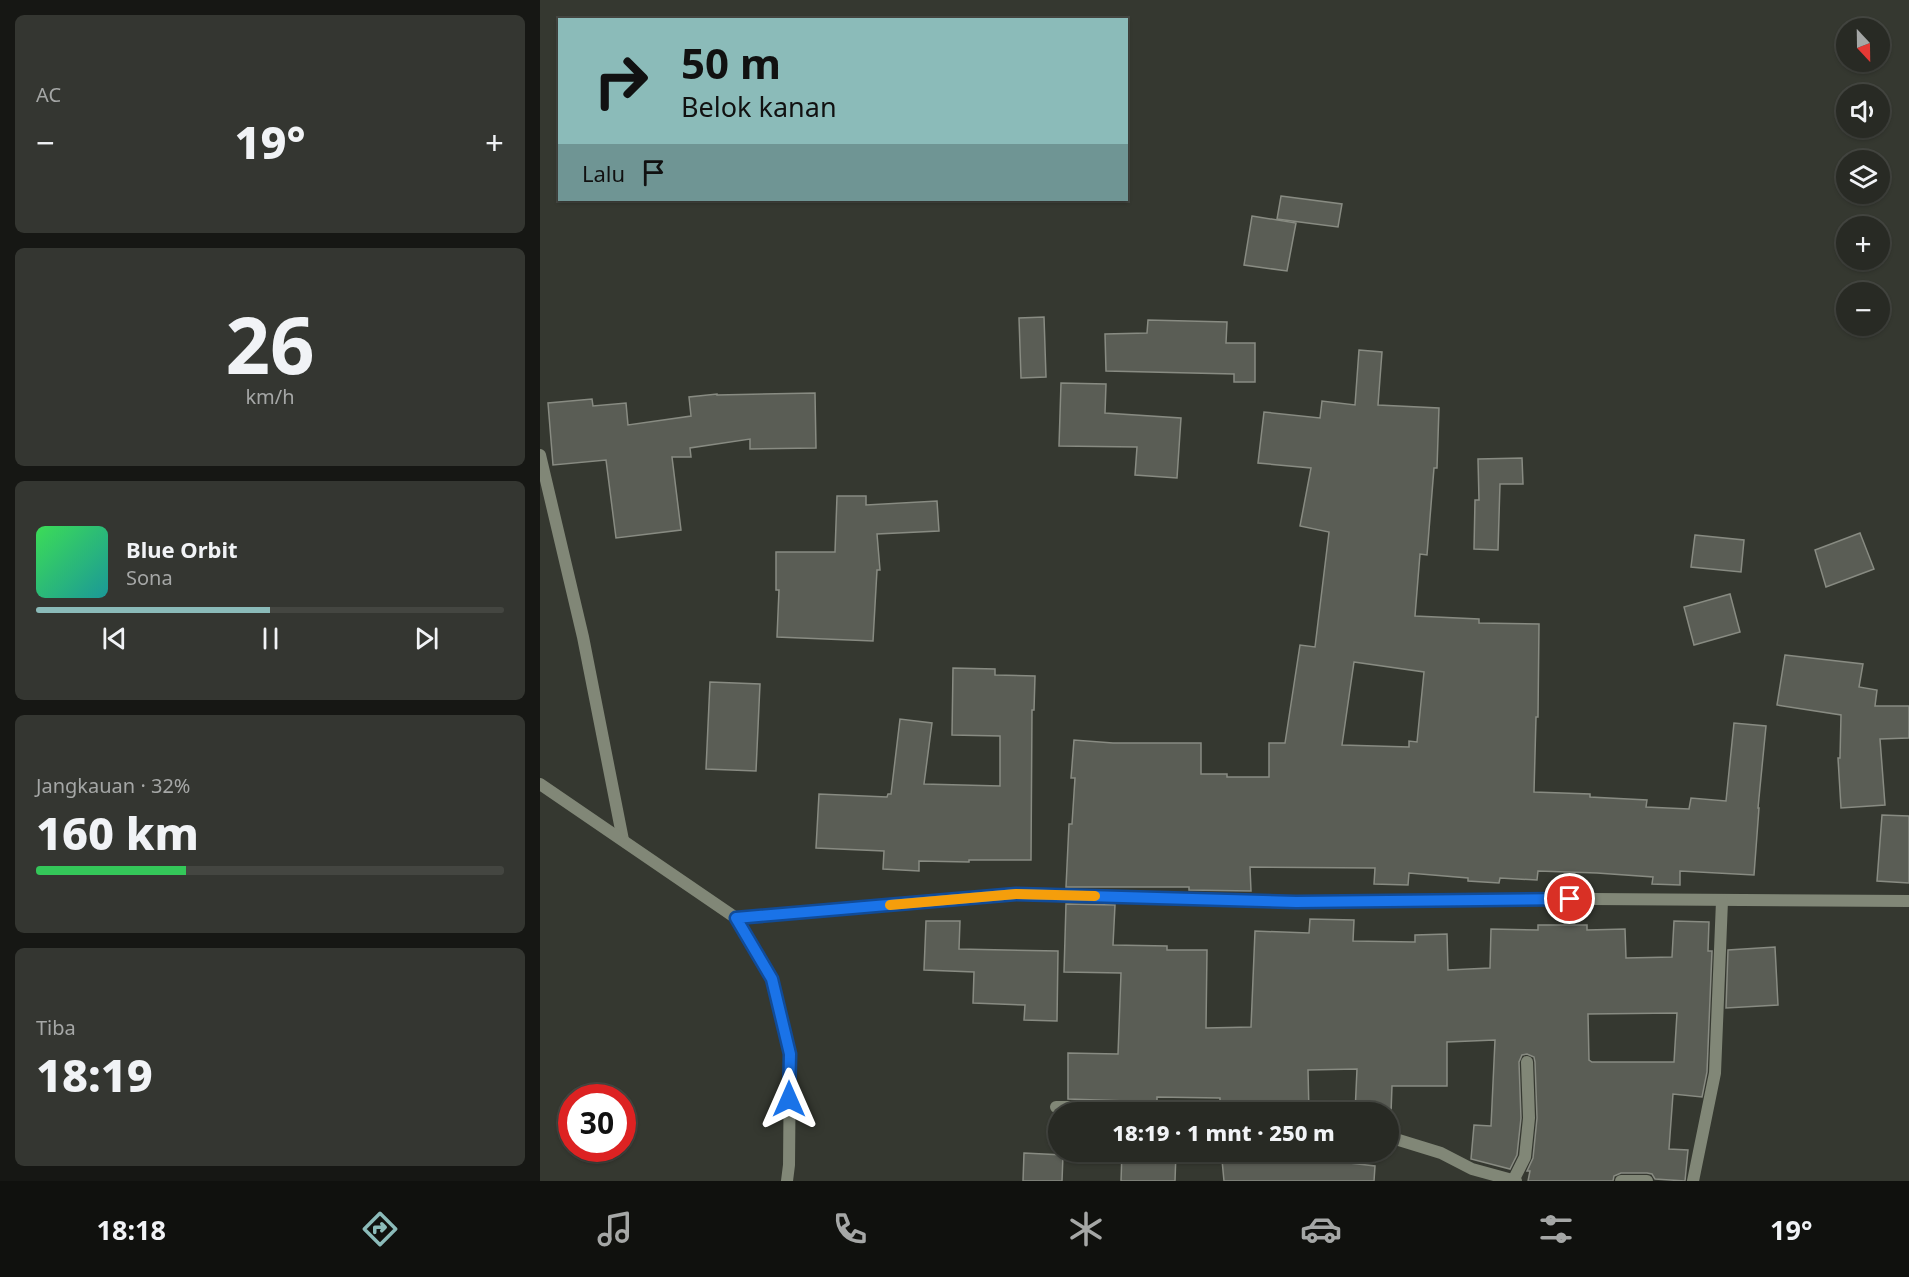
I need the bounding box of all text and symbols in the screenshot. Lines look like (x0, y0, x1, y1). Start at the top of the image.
north arrow (1836, 18, 1890, 72)
map controls (1836, 18, 1890, 336)
text: 50 m (681, 34, 781, 91)
icon: right (582, 42, 660, 120)
text: AC (36, 81, 61, 108)
button: sound (1836, 84, 1890, 138)
text: Belok kanan (681, 88, 837, 125)
text: 19° (234, 111, 306, 172)
text: − (36, 120, 55, 165)
text: + (485, 120, 504, 165)
button: layers (1836, 150, 1890, 204)
icon: arrive (637, 156, 670, 189)
text: Lalu (582, 158, 625, 188)
button: + (1836, 216, 1890, 270)
button: − (1836, 282, 1890, 336)
text: 26 (225, 291, 315, 397)
text: km/h (245, 383, 295, 410)
text: Blue Orbit (126, 534, 238, 564)
text: Sona (126, 564, 173, 591)
icon: previous (98, 622, 131, 655)
icon: pause (254, 622, 287, 655)
icon: next (410, 622, 443, 655)
text: Jangkauan · 32% (36, 772, 190, 799)
text: 160 km (36, 802, 199, 863)
pin (1544, 873, 1595, 924)
icon: arrive (1553, 882, 1586, 915)
text: Tiba (36, 1014, 76, 1041)
text: 18:19 (36, 1044, 153, 1105)
position arrow (757, 1067, 821, 1131)
speed limit sign: 30 (558, 1084, 636, 1162)
text: 18:19 · 1 mnt · 250 m (1112, 1117, 1335, 1147)
icon: directions (359, 1208, 401, 1250)
icon: music (594, 1208, 636, 1250)
icon: phone (829, 1208, 871, 1250)
icon: climate (1065, 1208, 1107, 1250)
icon: car (1300, 1208, 1342, 1250)
icon: filters (1535, 1208, 1577, 1250)
text: 18:18 (97, 1211, 166, 1248)
text: 19° (1770, 1211, 1812, 1248)

